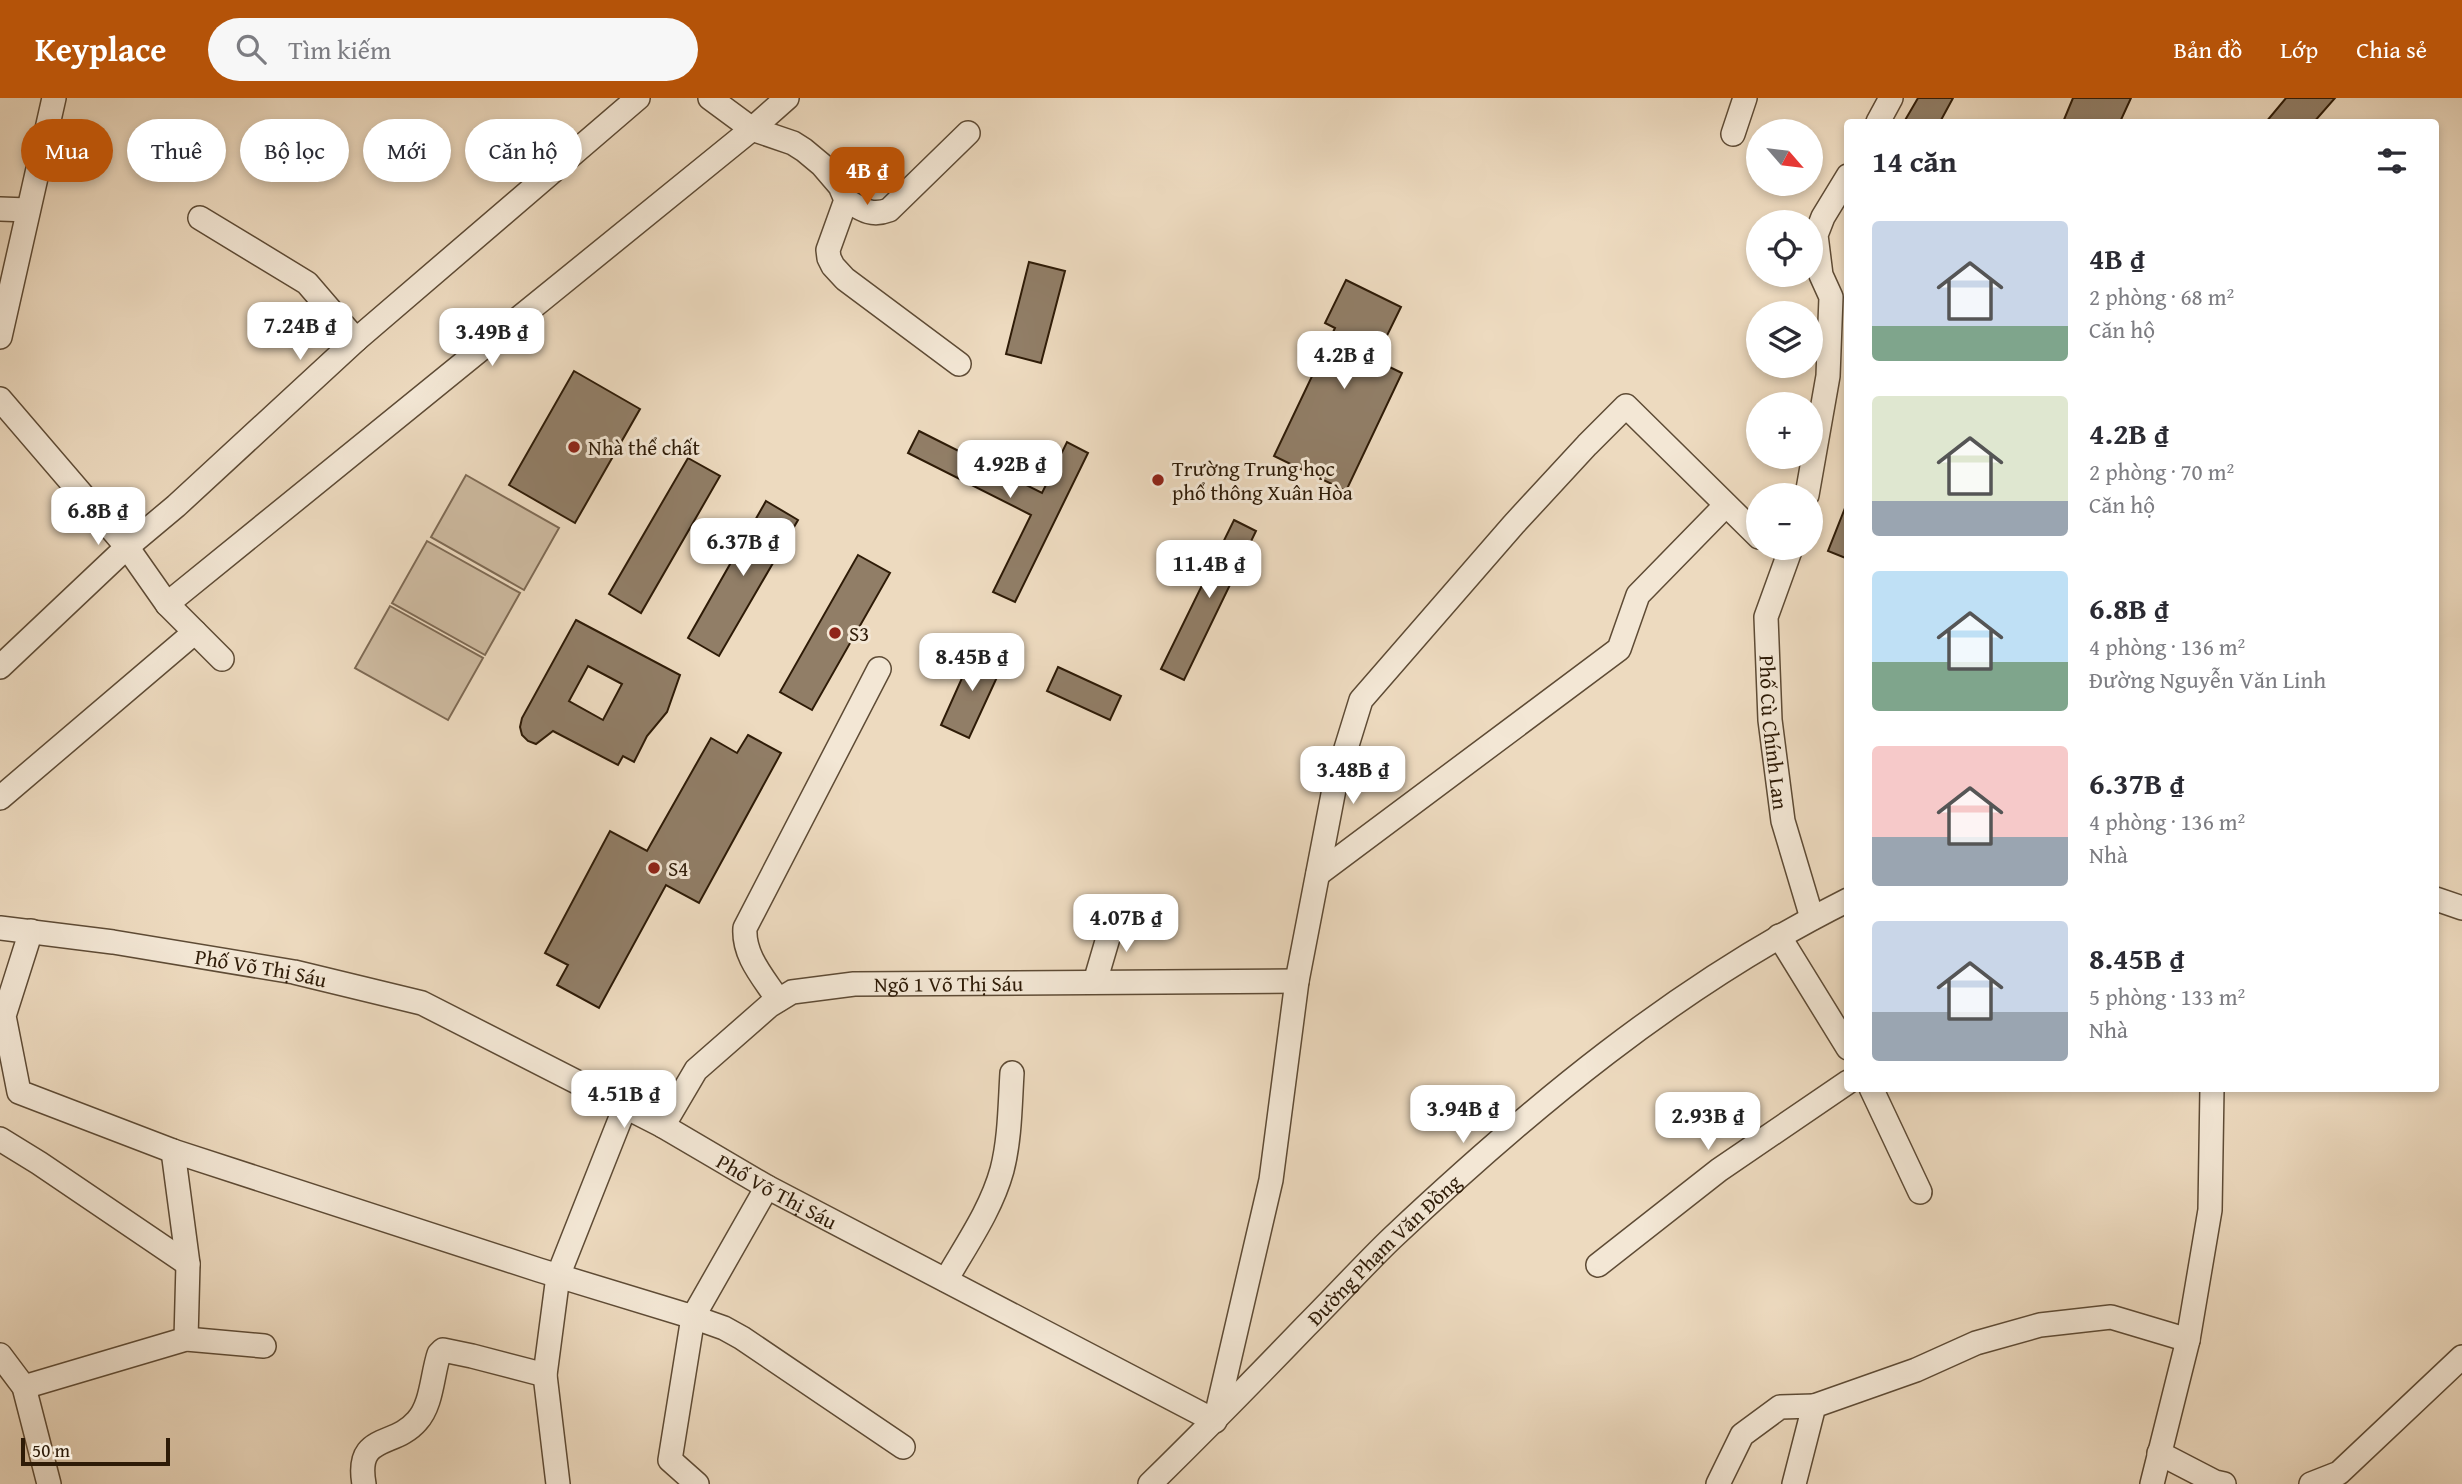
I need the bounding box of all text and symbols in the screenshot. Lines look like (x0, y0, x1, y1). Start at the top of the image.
search box (208, 18, 698, 81)
text: Keyplace (35, 25, 166, 73)
icon: search (232, 30, 270, 68)
text: Tìm kiếm (288, 30, 391, 69)
text: Bản đồ (2174, 32, 2242, 67)
text: Lớp (2280, 32, 2318, 67)
text: Chia sẻ (2356, 32, 2427, 67)
chip: Mua (21, 119, 113, 182)
chip: Thuê (127, 119, 226, 182)
chip: Bộ lọc (240, 119, 349, 182)
chip: Mới (363, 119, 451, 182)
chip: Căn hộ (465, 119, 582, 182)
north arrow (1746, 119, 1824, 196)
map controls (1746, 119, 1823, 560)
text: 14 căn (1872, 139, 1957, 183)
icon: filters (2373, 142, 2411, 180)
pin: 4B ₫ (826, 148, 908, 207)
text: 4B ₫ (845, 153, 889, 186)
button: locate (1746, 210, 1823, 287)
text: 4B ₫ (2089, 236, 2145, 280)
icon: home (1928, 249, 2012, 333)
text: 2 phòng · 68 m² (2089, 280, 2234, 313)
button: layers (1746, 301, 1823, 378)
pin: 7.24B ₫ (235, 302, 365, 362)
text: 7.24B ₫ (263, 308, 337, 341)
pin: 3.49B ₫ (427, 308, 557, 368)
text: Căn hộ (2089, 313, 2155, 346)
text: 3.49B ₫ (455, 314, 529, 347)
pin: 4.2B ₫ (1287, 331, 1401, 391)
text: 4.2B ₫ (1313, 337, 1375, 370)
button: + (1746, 392, 1823, 469)
text: 4.2B ₫ (2089, 411, 2169, 455)
icon: home (1928, 424, 2012, 508)
place label: Nhà thể chất (588, 432, 700, 463)
marker: Nhà thể chất (566, 439, 582, 455)
pin: 4.92B ₫ (945, 440, 1075, 500)
text: 4.92B ₫ (973, 446, 1047, 479)
place label: Trường Trung học phổ thông Xuân Hòa (1172, 453, 1353, 508)
text: 2 phòng · 70 m² (2089, 455, 2234, 488)
marker: Trường Trung học phổ thông Xuân Hòa (1150, 472, 1166, 488)
button: − (1746, 483, 1823, 560)
pin: 6.8B ₫ (41, 488, 155, 547)
text: Căn hộ (2089, 488, 2155, 521)
text: 6.8B ₫ (67, 493, 129, 526)
pin: 6.37B ₫ (678, 518, 808, 578)
text: 6.37B ₫ (706, 524, 780, 557)
pin: 11.4B ₫ (1144, 540, 1274, 600)
text: 11.4B ₫ (1172, 546, 1246, 579)
text: 6.8B ₫ (2089, 586, 2169, 630)
icon: home (1928, 599, 2012, 683)
place label: S3 (849, 618, 869, 649)
marker: S3 (827, 625, 843, 641)
text: 4 phòng · 136 m² (2089, 630, 2245, 663)
pin: 8.45B ₫ (907, 634, 1037, 693)
text: 8.45B ₫ (935, 639, 1009, 672)
street label: Phố Cù Chính Lan (1752, 654, 1797, 812)
text: Đường Nguyễn Văn Linh (2089, 663, 2326, 696)
pin: 3.48B ₫ (1288, 746, 1418, 806)
text: 3.48B ₫ (1316, 752, 1390, 785)
text: 6.37B ₫ (2089, 761, 2185, 805)
icon: home (1928, 774, 2012, 858)
text: 4 phòng · 136 m² (2089, 805, 2245, 838)
text: Nhà (2089, 838, 2128, 871)
place label: S4 (668, 853, 688, 884)
marker: S4 (646, 860, 662, 876)
pin: 4.07B ₫ (1061, 894, 1191, 954)
text: 4.07B ₫ (1089, 900, 1163, 933)
text: 8.45B ₫ (2089, 936, 2185, 980)
street label: Phố Võ Thị Sáu (193, 940, 331, 995)
icon: home (1928, 949, 2012, 1033)
street label: Ngõ 1 Võ Thị Sáu (874, 967, 1024, 999)
text: 5 phòng · 133 m² (2089, 980, 2245, 1013)
text: Nhà (2089, 1013, 2128, 1046)
pin: 4.51B ₫ (559, 1070, 689, 1130)
text: 4.51B ₫ (587, 1076, 661, 1109)
pin: 3.94B ₫ (1398, 1086, 1528, 1145)
text: 3.94B ₫ (1426, 1091, 1500, 1124)
pin: 2.93B ₫ (1643, 1093, 1773, 1152)
text: 2.93B ₫ (1671, 1098, 1745, 1131)
street label: Phố Võ Thị Sáu (711, 1145, 843, 1237)
street label: Đường Phạm Văn Đồng (1299, 1166, 1468, 1332)
scale bar (21, 1435, 170, 1467)
text: 50 m (32, 1436, 70, 1464)

